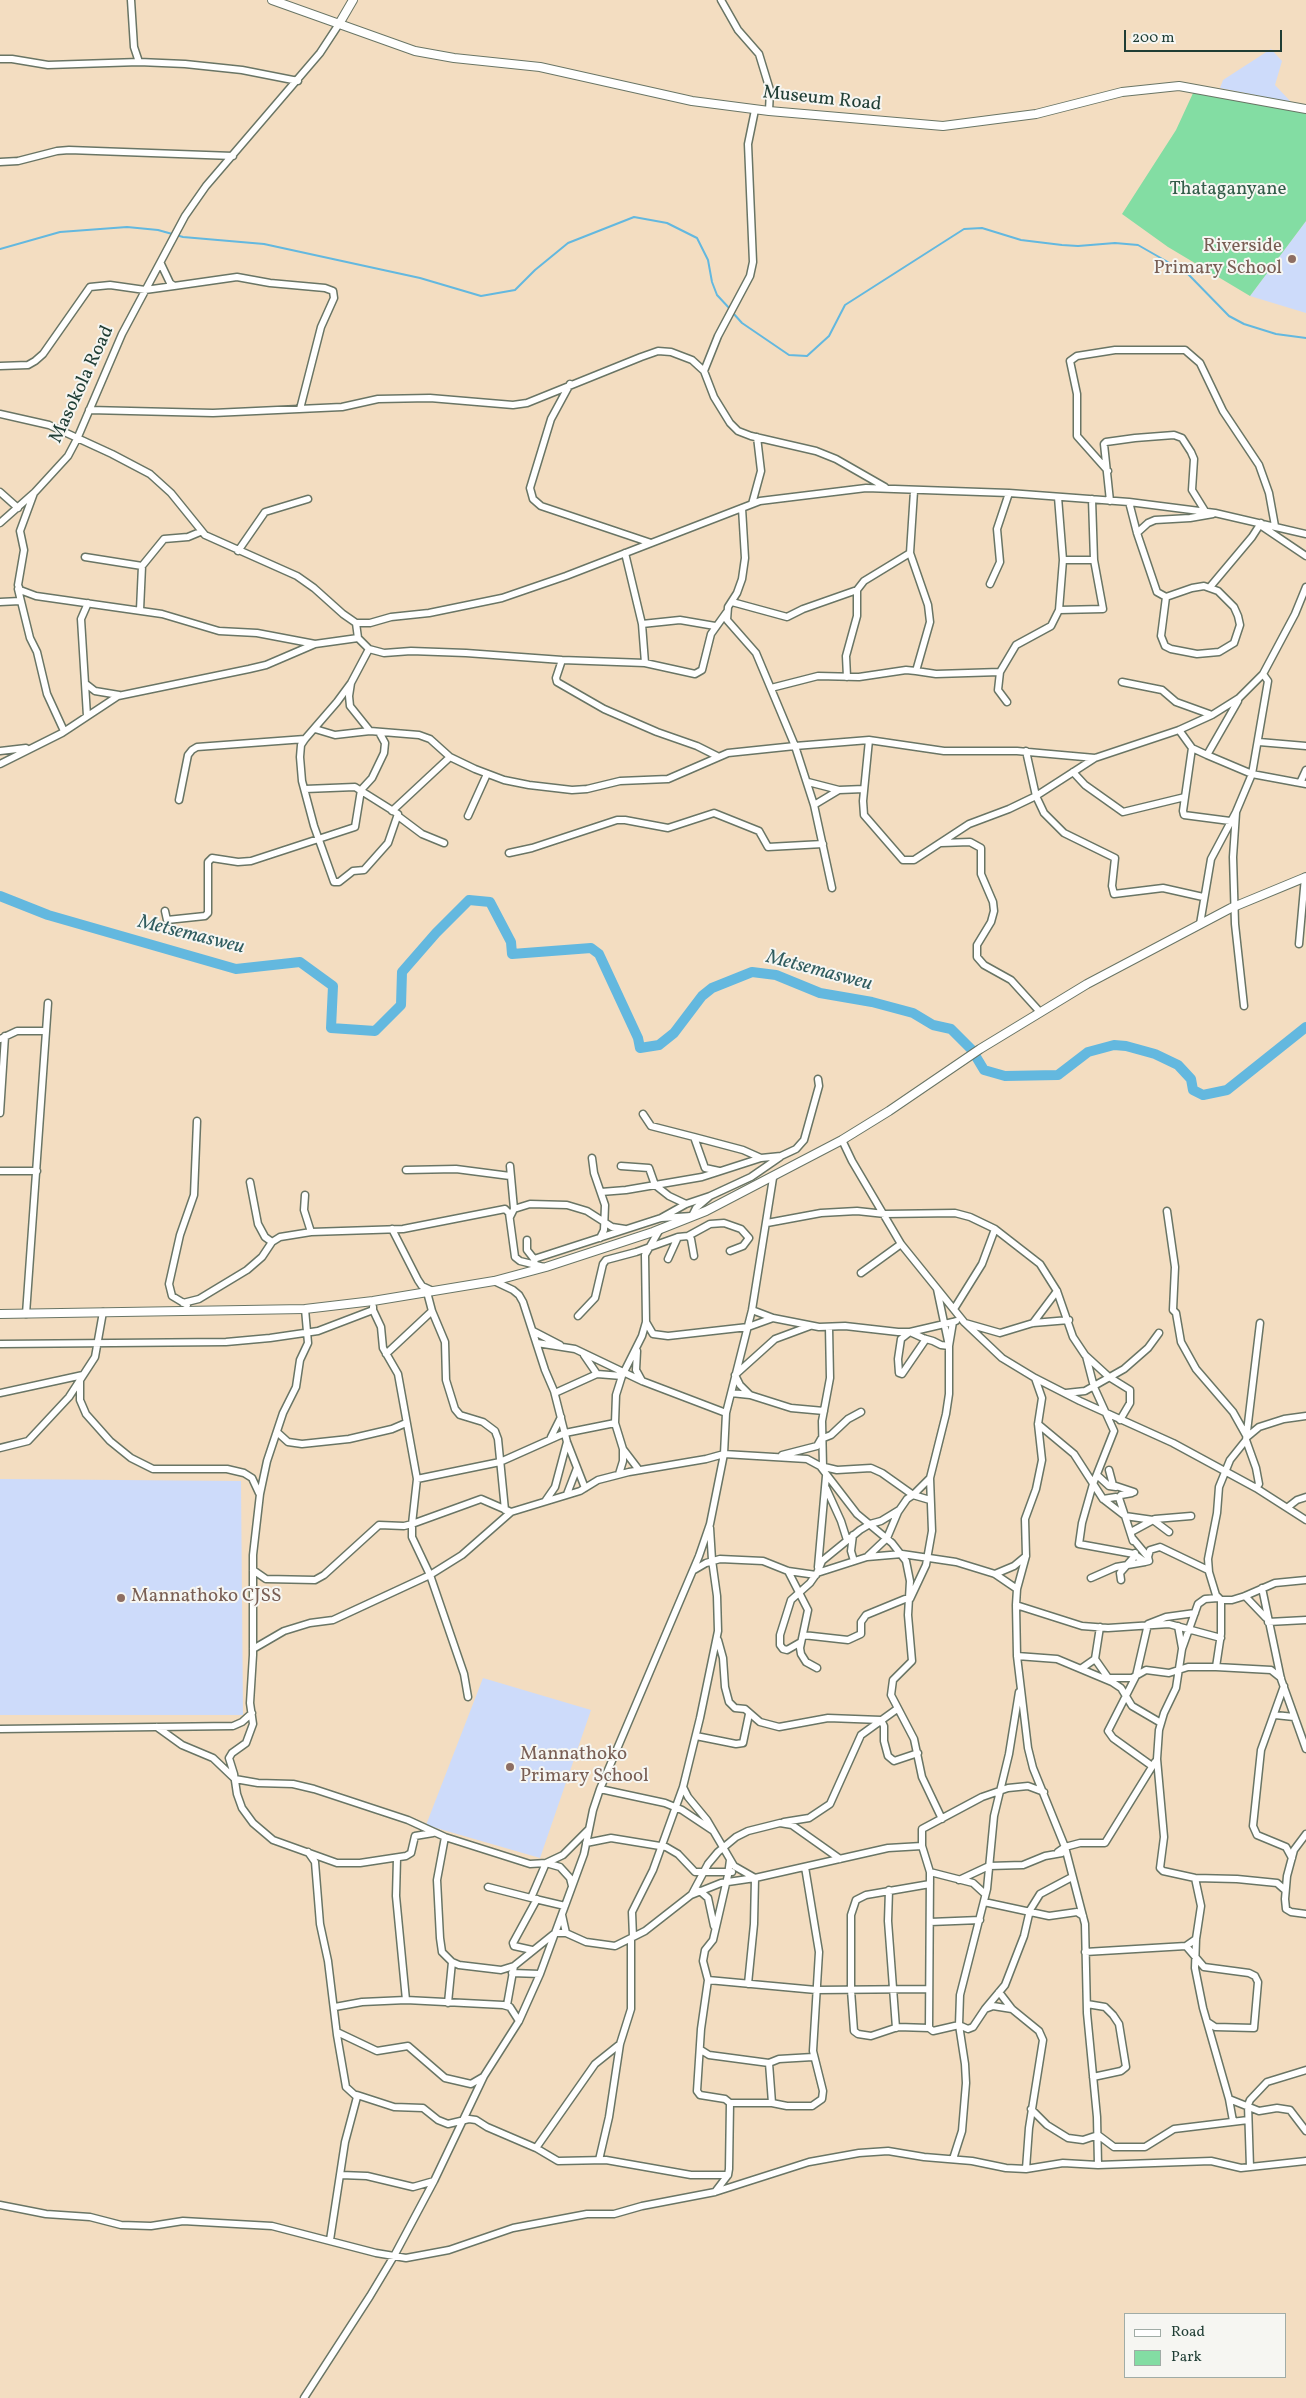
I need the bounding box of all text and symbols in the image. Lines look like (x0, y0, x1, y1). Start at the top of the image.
scale bar (1126, 20, 1284, 52)
text: 200 m (1132, 28, 1175, 49)
street label: Museum Road (761, 82, 883, 118)
park label: Thataganyane (1169, 180, 1287, 202)
place label: Riverside Primary School (1153, 237, 1282, 281)
marker: Riverside Primary School (1286, 253, 1298, 265)
street label: Masokola Road (46, 323, 120, 447)
water label: Metsemasweu (135, 911, 247, 961)
water label: Metsemasweu (763, 946, 875, 998)
place label: Mannathoko CJSS (131, 1587, 282, 1609)
marker: Mannathoko CJSS (115, 1592, 127, 1604)
place label: Mannathoko Primary School (520, 1745, 649, 1789)
marker: Mannathoko Primary School (504, 1761, 516, 1773)
legend (1124, 2313, 1286, 2378)
text: Road (1171, 2322, 1205, 2343)
text: Park (1171, 2347, 1202, 2368)

